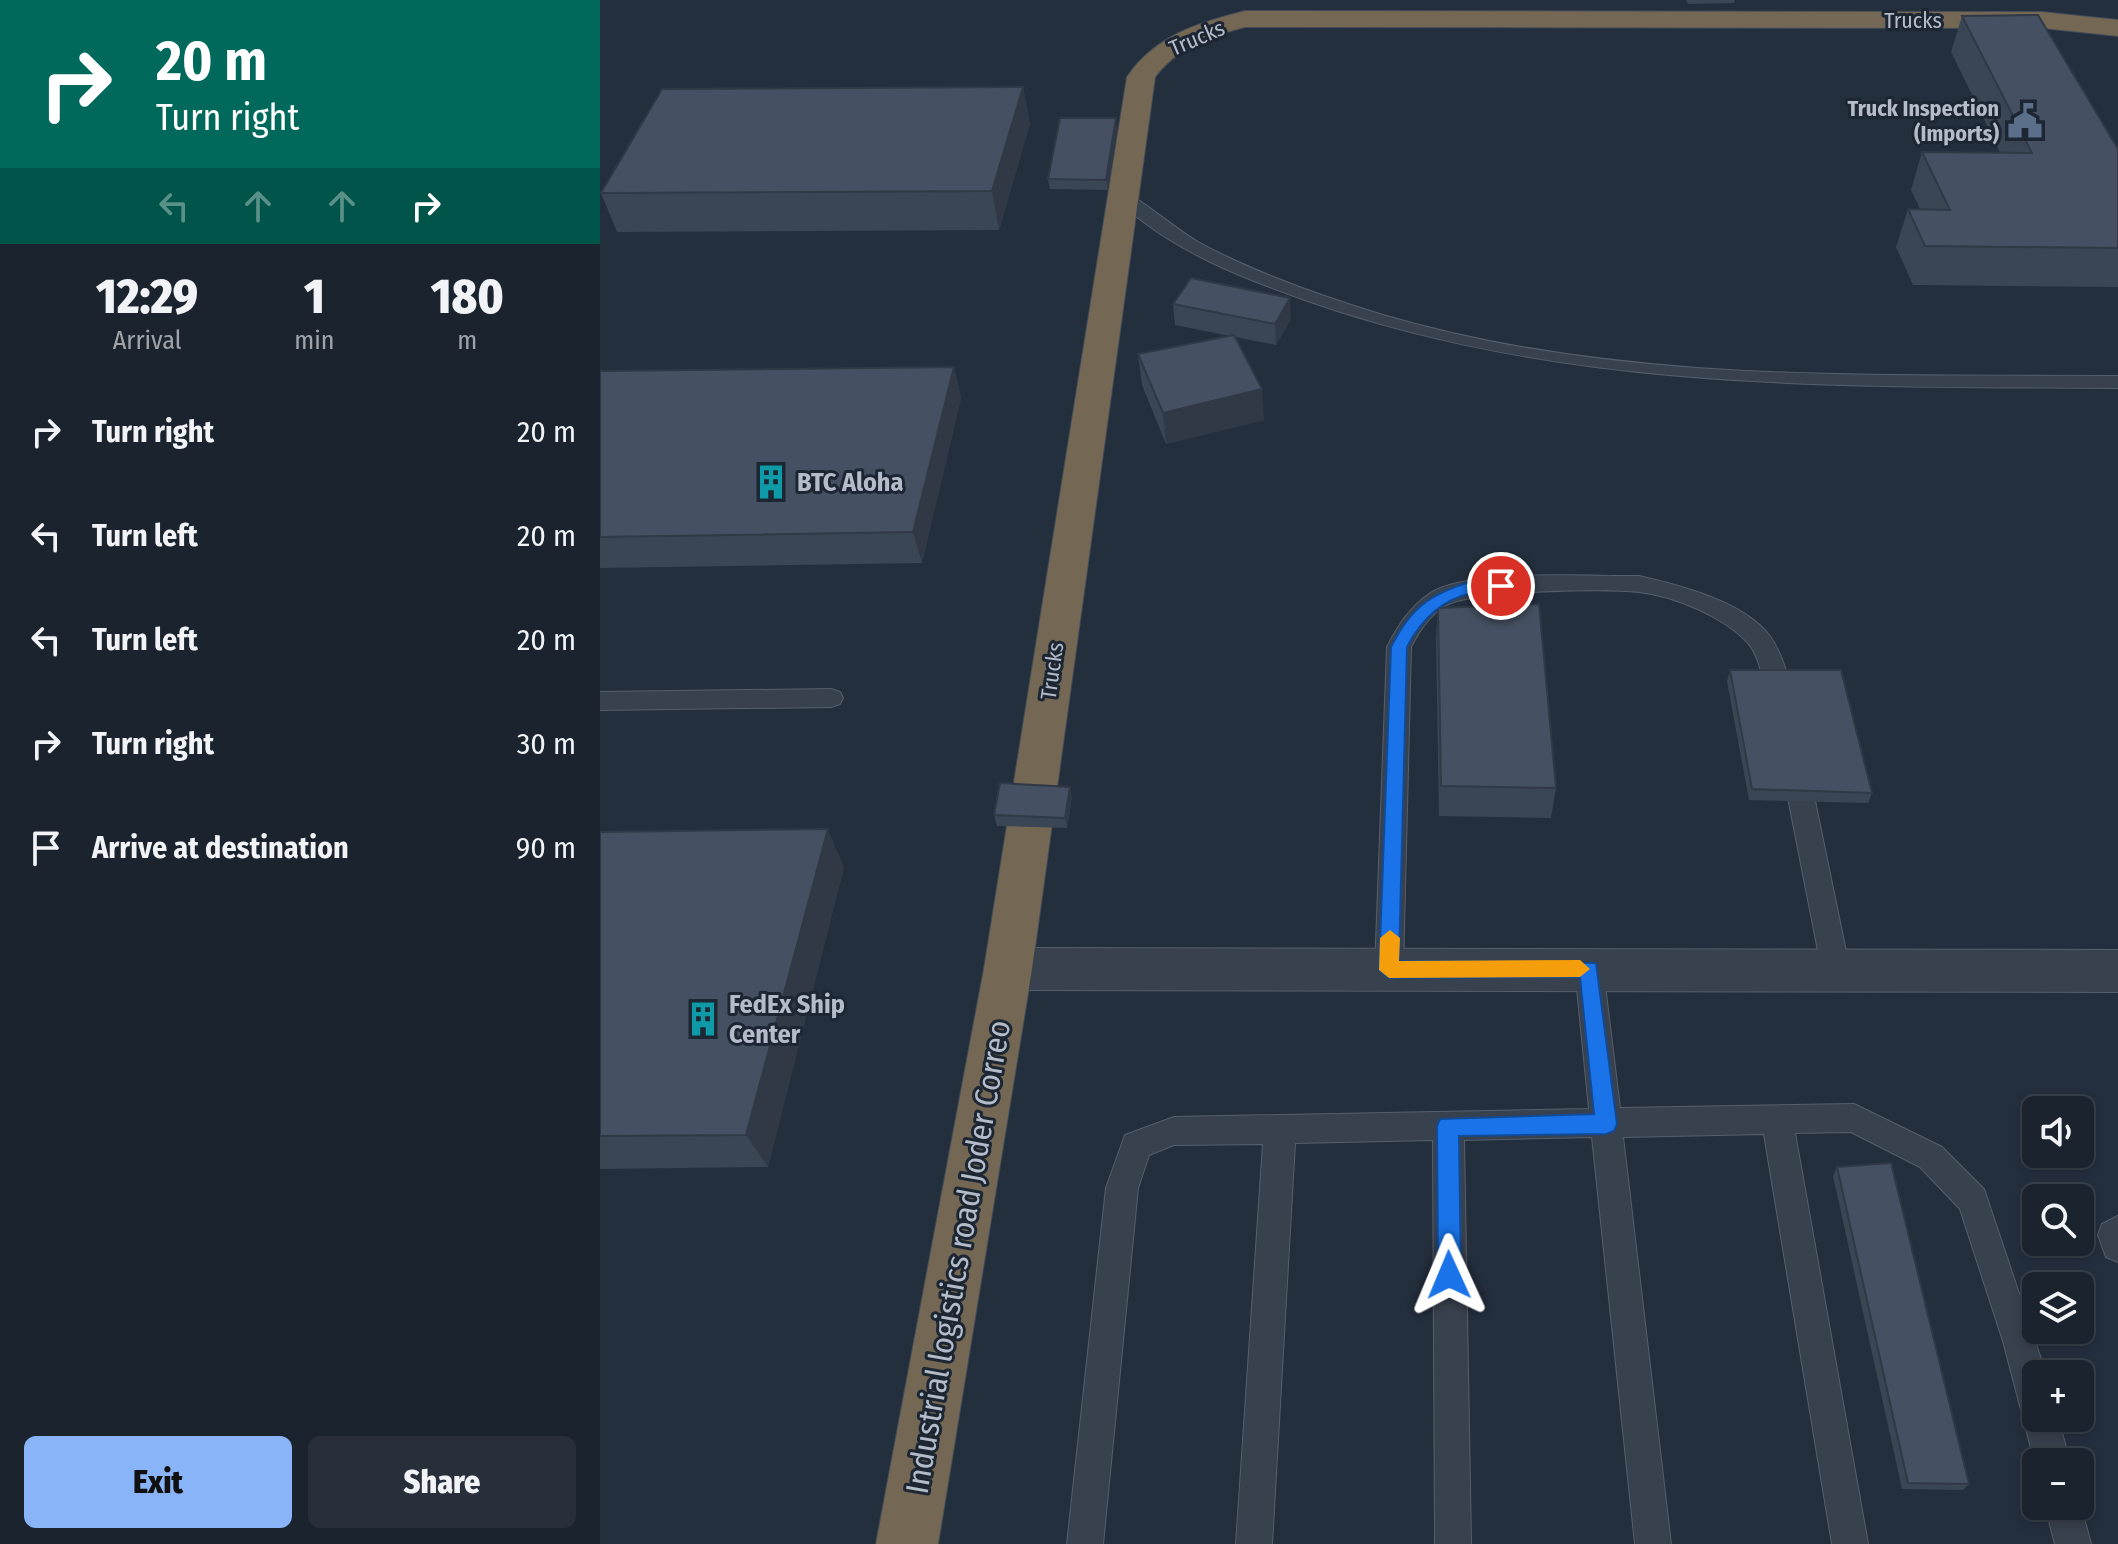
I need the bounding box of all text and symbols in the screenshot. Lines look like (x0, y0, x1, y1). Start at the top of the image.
street label: Trucks (1884, 7, 1942, 34)
street label: Trucks (1165, 14, 1229, 62)
text: 20 m (156, 28, 267, 95)
icon: right (24, 32, 128, 136)
place label: Truck Inspection (Imports) (1848, 95, 1999, 147)
text: Turn right (156, 96, 299, 140)
public building icon: Truck Inspection (Imports) (2006, 102, 2044, 140)
icon: left (152, 184, 196, 228)
icon: ahead (236, 184, 280, 228)
icon: ahead (320, 184, 364, 228)
icon: right (404, 184, 448, 228)
text: 12:29 (96, 268, 198, 326)
text: 1 (304, 268, 325, 326)
text: 180 (431, 268, 504, 326)
text: Arrival (113, 325, 182, 356)
text: min (294, 325, 335, 356)
text: m (457, 325, 477, 356)
icon: right (24, 410, 68, 454)
text: Turn right (92, 414, 214, 450)
text: 20 m (517, 414, 576, 450)
building icon: BTC Aloha (752, 463, 790, 501)
place label: BTC Aloha (797, 467, 903, 498)
icon: left (24, 514, 68, 558)
text: Turn left (92, 518, 198, 554)
text: 20 m (517, 518, 576, 554)
pin (1467, 552, 1535, 620)
icon: arrive (1479, 564, 1523, 608)
icon: left (24, 618, 68, 662)
text: Turn left (92, 622, 198, 658)
text: 20 m (517, 622, 576, 658)
street label: Trucks (1035, 641, 1069, 701)
icon: right (24, 722, 68, 766)
text: Turn right (92, 726, 214, 762)
text: 30 m (517, 726, 576, 762)
icon: arrive (24, 826, 68, 870)
text: Arrive at destination (92, 830, 349, 866)
text: 90 m (516, 830, 576, 866)
place label: FedEx Ship Center (729, 989, 845, 1050)
building icon: FedEx Ship Center (684, 1000, 722, 1038)
street label: Industrial logistics road Joder Correo (898, 1017, 1018, 1497)
map controls (2022, 1096, 2094, 1520)
button: sound (2022, 1096, 2094, 1168)
button: search (2022, 1184, 2094, 1256)
position arrow (1407, 1233, 1491, 1317)
button: layers (2022, 1272, 2094, 1344)
button: + (2022, 1360, 2094, 1432)
button: Exit (24, 1436, 292, 1528)
button: Share (308, 1436, 576, 1528)
button: − (2022, 1448, 2094, 1520)

